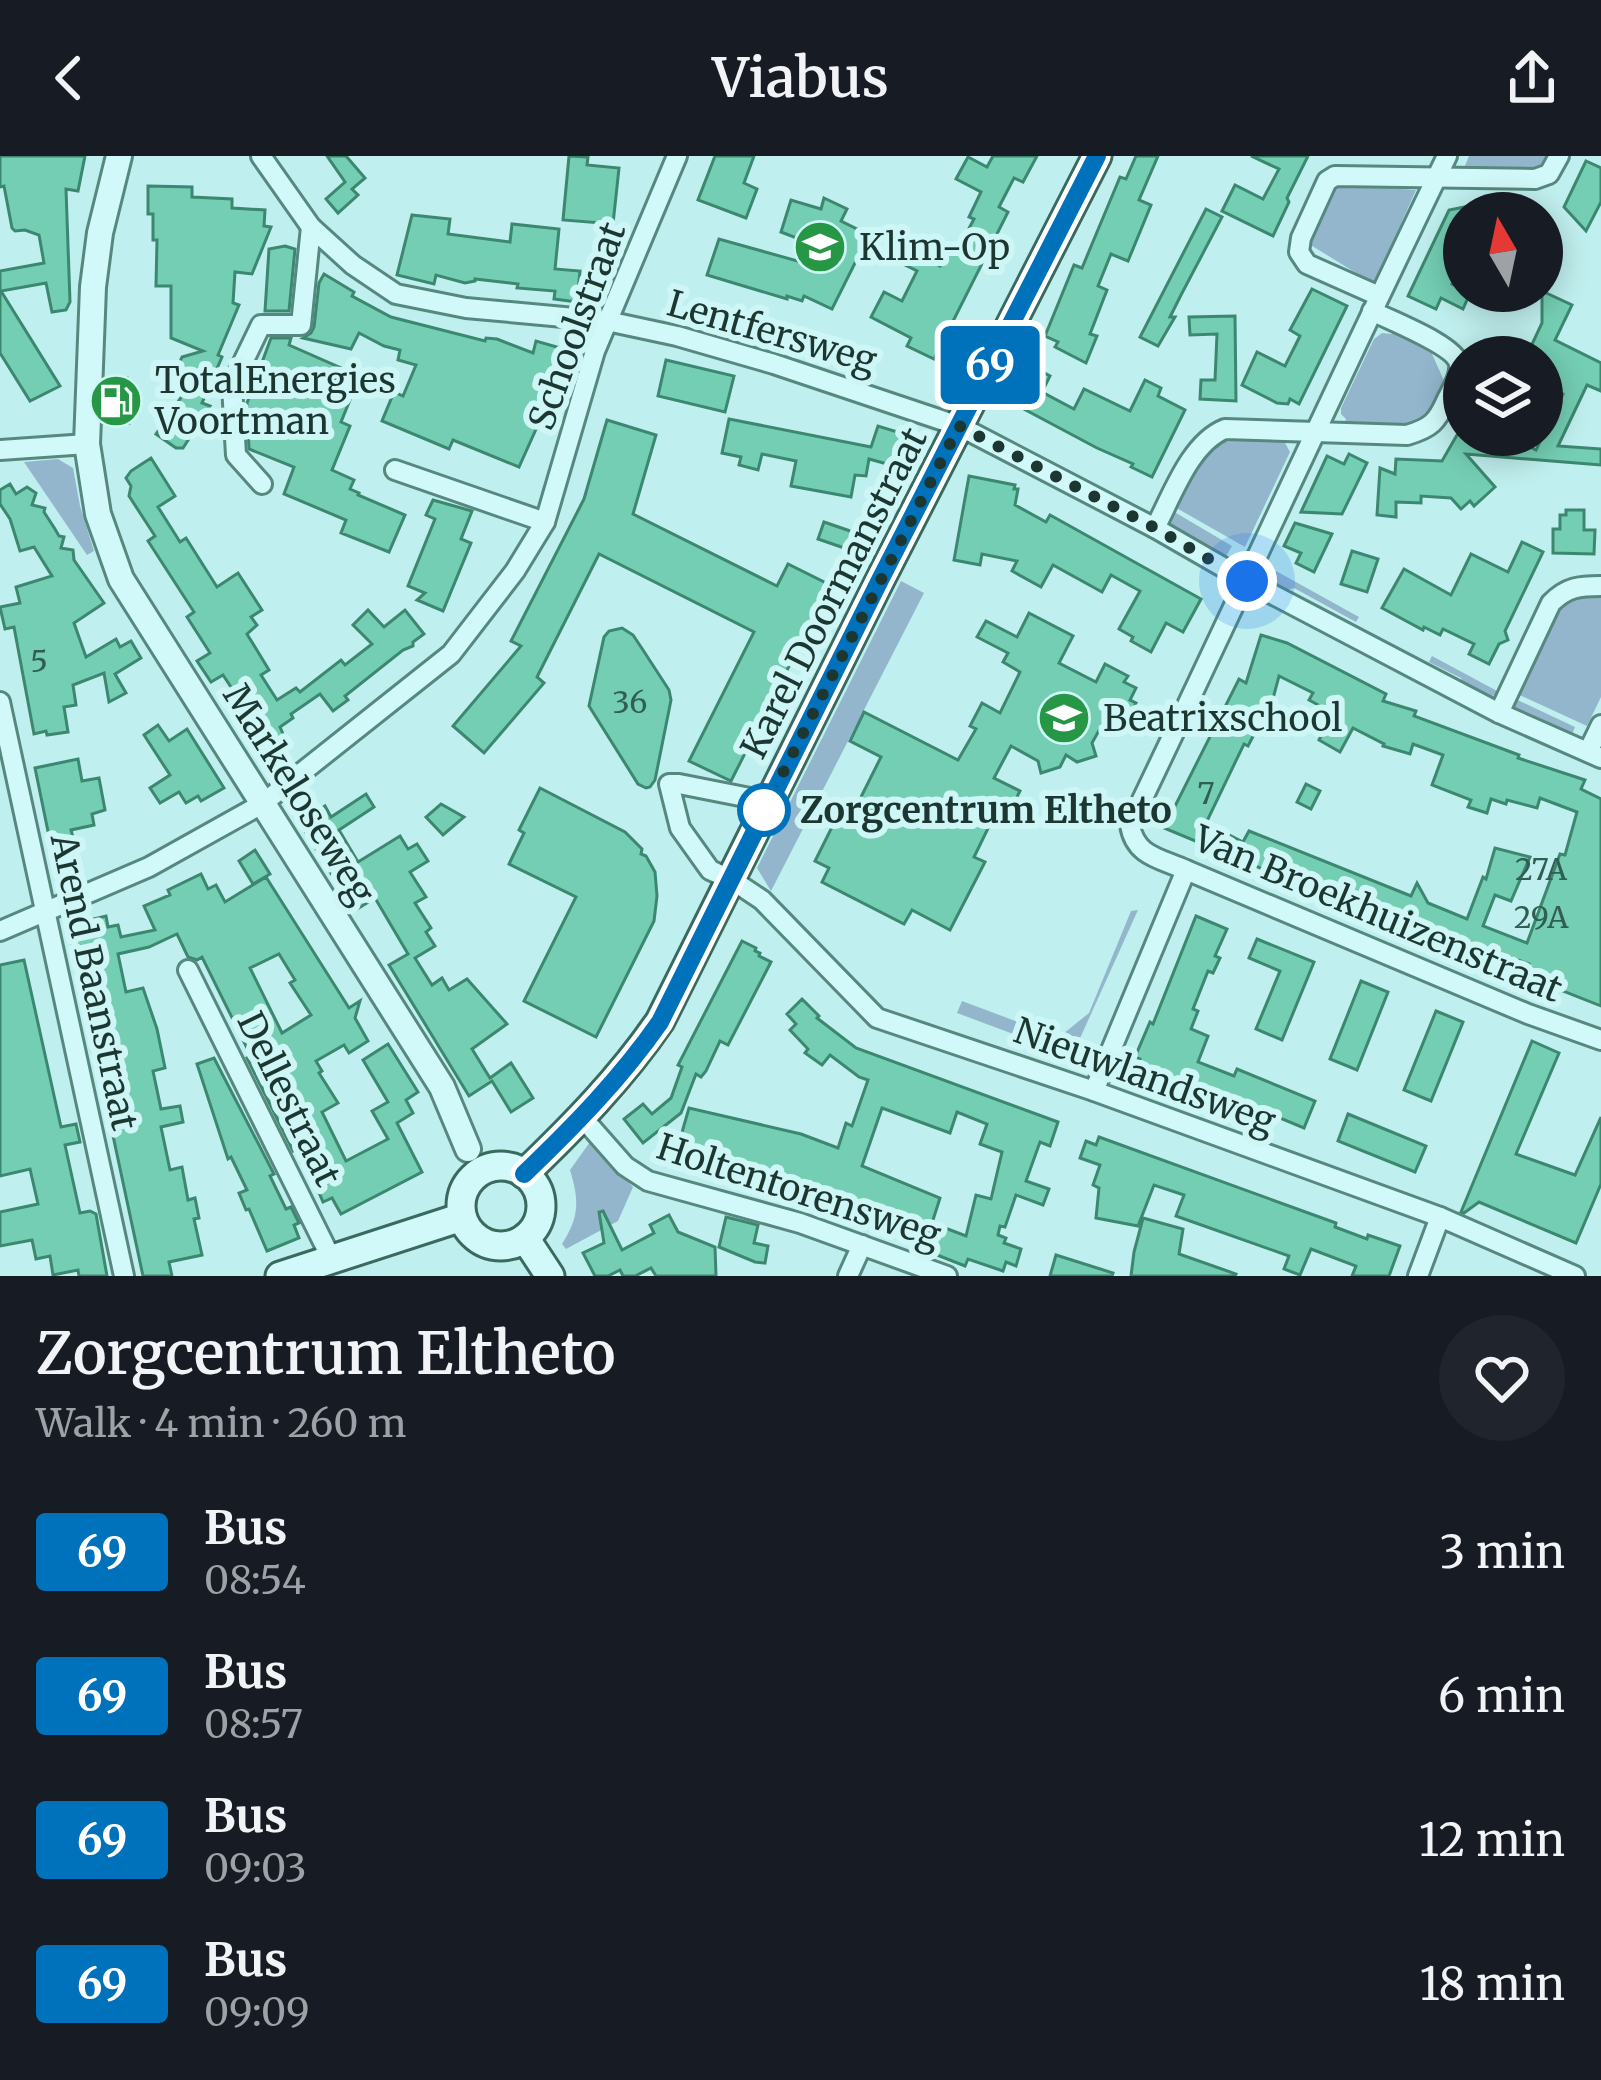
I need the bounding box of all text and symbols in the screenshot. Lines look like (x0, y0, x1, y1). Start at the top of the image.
text: Viabus (712, 44, 889, 112)
icon: back (36, 45, 102, 111)
icon: share (1499, 45, 1565, 111)
north arrow (1443, 192, 1563, 312)
map controls (1443, 192, 1563, 456)
street label: Schoolstraat (519, 216, 635, 436)
school or university icon: Klim-Op (792, 219, 848, 275)
place label: Klim-Op (859, 225, 1010, 270)
street label: Lentfersweg (662, 281, 882, 383)
line badge: 69 (936, 326, 1044, 404)
button: layers (1443, 336, 1563, 456)
text: 69 (965, 339, 1015, 391)
place label: TotalEnergies Voortman (154, 358, 396, 444)
fuel station icon: TotalEnergies Voortman (88, 373, 144, 429)
street label: Karel Doormanstraat (731, 420, 937, 766)
your location (1217, 551, 1277, 611)
house number: 5 (30, 642, 48, 680)
street label: Markeloseweg (213, 676, 385, 912)
house number: 36 (613, 683, 647, 721)
school or university icon: Beatrixschool (1036, 690, 1092, 746)
place label: Beatrixschool (1103, 696, 1343, 741)
house number: 7 (1197, 774, 1215, 812)
marker: Zorgcentrum Eltheto (739, 785, 789, 835)
place label: Zorgcentrum Eltheto (800, 788, 1172, 833)
street label: Van Broekhuizenstraat (1186, 816, 1569, 1012)
street label: Arend Baanstraat (40, 829, 147, 1134)
house number: 27A (1515, 850, 1568, 888)
house number: 29A (1514, 898, 1569, 936)
street label: Dellestraat (228, 1005, 350, 1193)
street label: Nieuwlandsweg (1008, 1008, 1282, 1144)
street label: Holtentorensweg (651, 1124, 947, 1258)
button: heart (1439, 1315, 1565, 1441)
text: Zorgcentrum Eltheto (36, 1318, 616, 1390)
text: Walk · 4 min · 260 m (36, 1399, 406, 1448)
text: Bus (204, 1500, 287, 1556)
text: 3 min (1440, 1524, 1565, 1580)
text: 69 (77, 1526, 127, 1578)
text: 08:54 (204, 1556, 306, 1605)
text: Bus (204, 1644, 287, 1700)
text: 6 min (1438, 1668, 1565, 1724)
text: 69 (77, 1670, 127, 1722)
text: 08:57 (204, 1700, 303, 1749)
text: Bus (204, 1788, 287, 1844)
text: 12 min (1419, 1812, 1565, 1868)
text: 69 (77, 1814, 127, 1866)
text: 09:03 (204, 1844, 307, 1893)
text: Bus (204, 1932, 287, 1988)
text: 18 min (1420, 1956, 1565, 2012)
text: 69 (77, 1958, 127, 2010)
text: 09:09 (204, 1988, 310, 2037)

